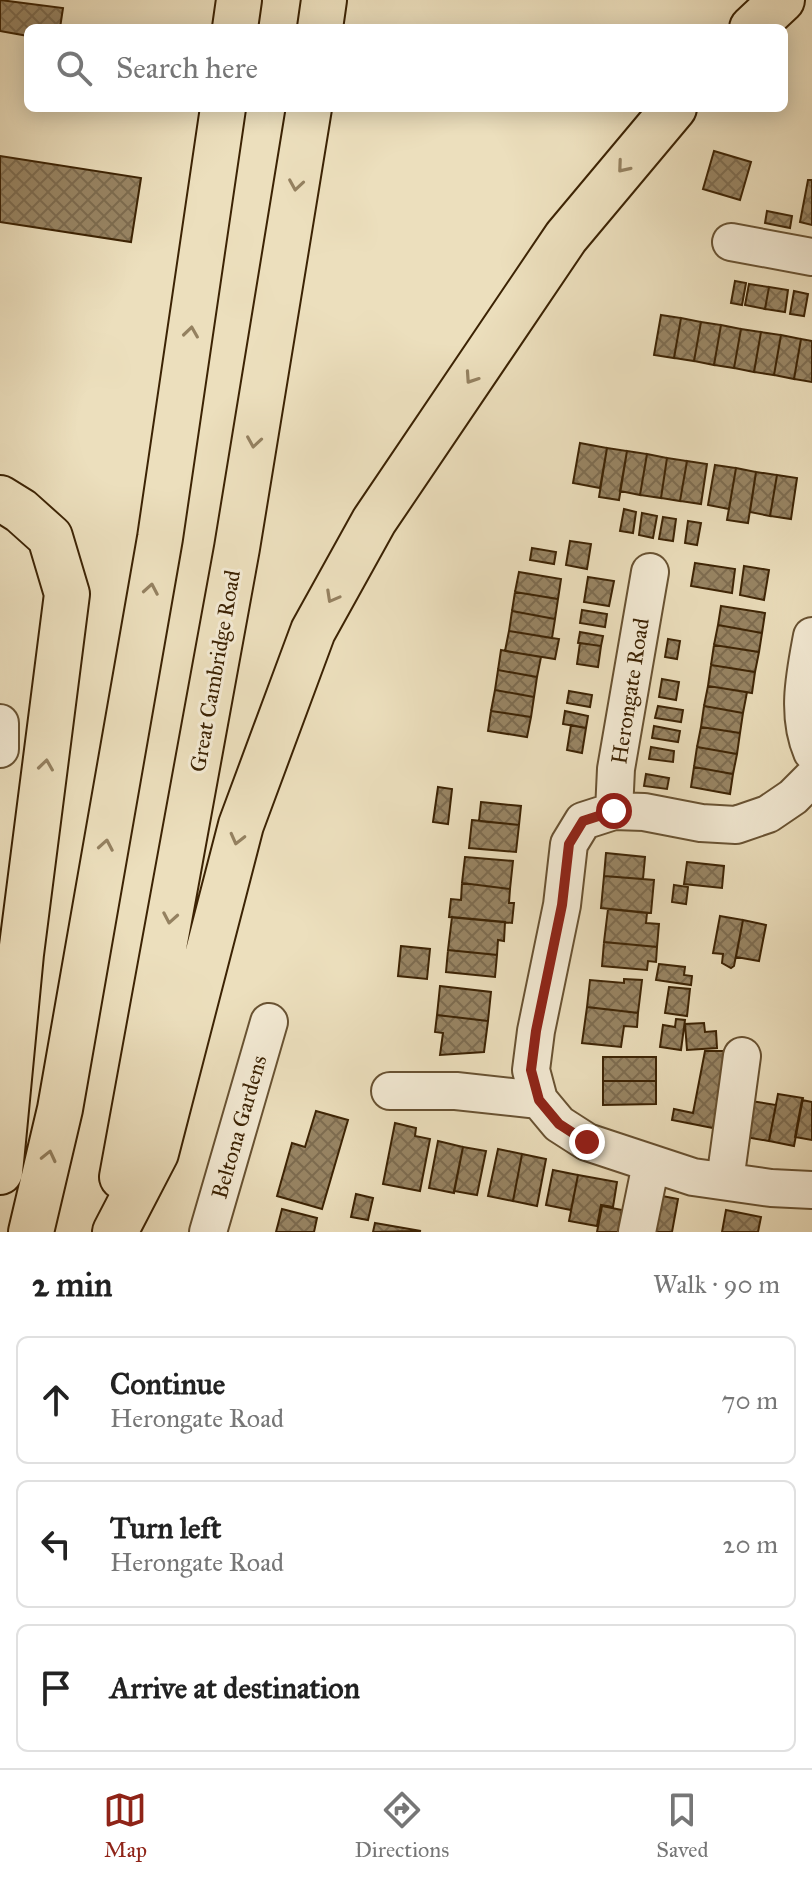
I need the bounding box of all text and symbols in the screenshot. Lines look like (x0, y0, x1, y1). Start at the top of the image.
search box (24, 24, 788, 112)
icon: search (52, 46, 96, 90)
text: Search here (116, 50, 258, 86)
one-way arrow (618, 158, 633, 173)
one-way arrow (289, 178, 306, 192)
one-way arrow (182, 325, 199, 339)
one-way arrow (466, 369, 481, 383)
one-way arrow (247, 435, 264, 448)
street label: Great Cambridge Road (184, 568, 246, 774)
one-way arrow (142, 583, 159, 596)
one-way arrow (326, 588, 342, 603)
street label: Herongate Road (605, 616, 655, 766)
one-way arrow (37, 758, 54, 772)
route start (596, 793, 632, 829)
one-way arrow (230, 831, 247, 845)
one-way arrow (97, 839, 114, 852)
one-way arrow (162, 911, 179, 925)
street label: Beltona Gardens (206, 1052, 272, 1202)
route end (569, 1124, 605, 1160)
one-way arrow (40, 1150, 57, 1163)
text: 2 min (32, 1264, 112, 1305)
text: Walk · 90 m (653, 1268, 780, 1300)
text: Continue (110, 1366, 225, 1402)
icon: ahead (34, 1378, 78, 1422)
text: 70 m (722, 1384, 778, 1416)
text: Herongate Road (110, 1402, 284, 1434)
text: Turn left (110, 1510, 221, 1546)
icon: left (34, 1522, 78, 1566)
text: 20 m (723, 1528, 778, 1560)
text: Herongate Road (110, 1546, 284, 1578)
icon: arrive (34, 1666, 78, 1710)
text: Arrive at destination (110, 1670, 360, 1706)
tab: Map (103, 1788, 147, 1863)
tab: Directions (354, 1788, 449, 1863)
tab: Saved (656, 1788, 708, 1863)

